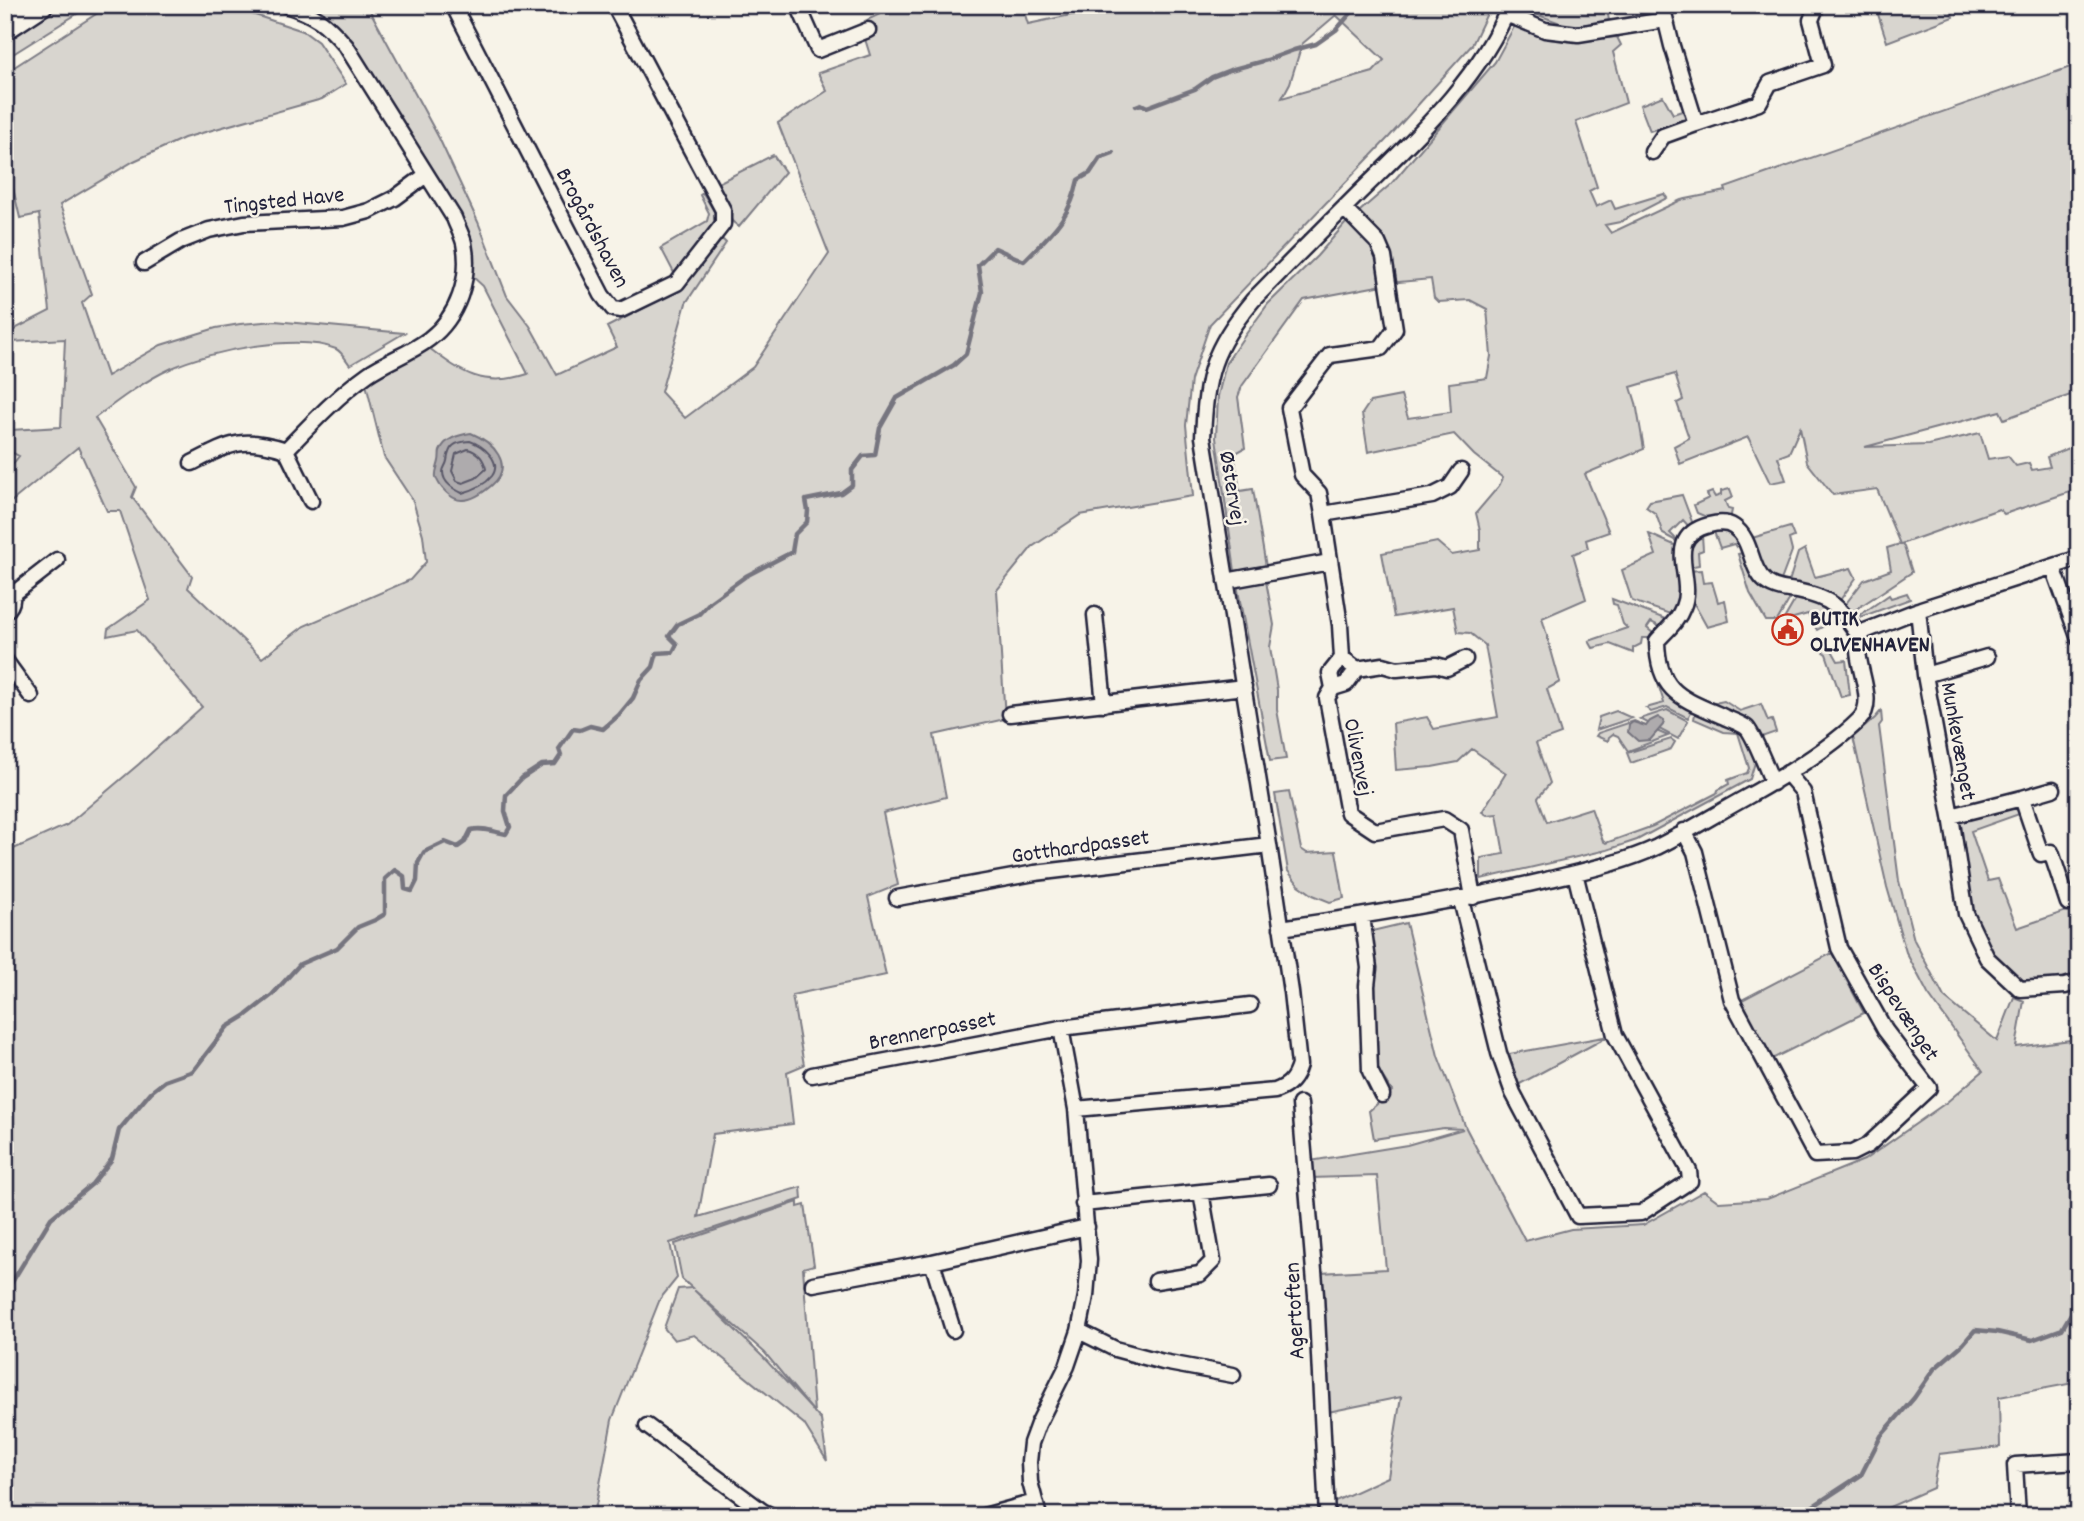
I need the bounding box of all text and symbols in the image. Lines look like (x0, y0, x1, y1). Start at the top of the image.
street label: Brogårdshaven (545, 163, 636, 295)
street label: Tingsted Have (223, 180, 346, 225)
street label: Østervej (1208, 449, 1253, 528)
place label: BUTIK OLIVENHAVEN (1810, 604, 1930, 663)
public building icon: BUTIK OLIVENHAVEN (1770, 613, 1804, 647)
street label: Munkevænget (1930, 680, 1983, 803)
street label: Olivenvej (1333, 716, 1380, 800)
street label: Gotthardpasset (1009, 822, 1152, 874)
street label: Bispevænget (1858, 957, 1946, 1069)
street label: Brennerpasset (866, 1004, 999, 1061)
street label: Agertoften (1277, 1261, 1316, 1360)

